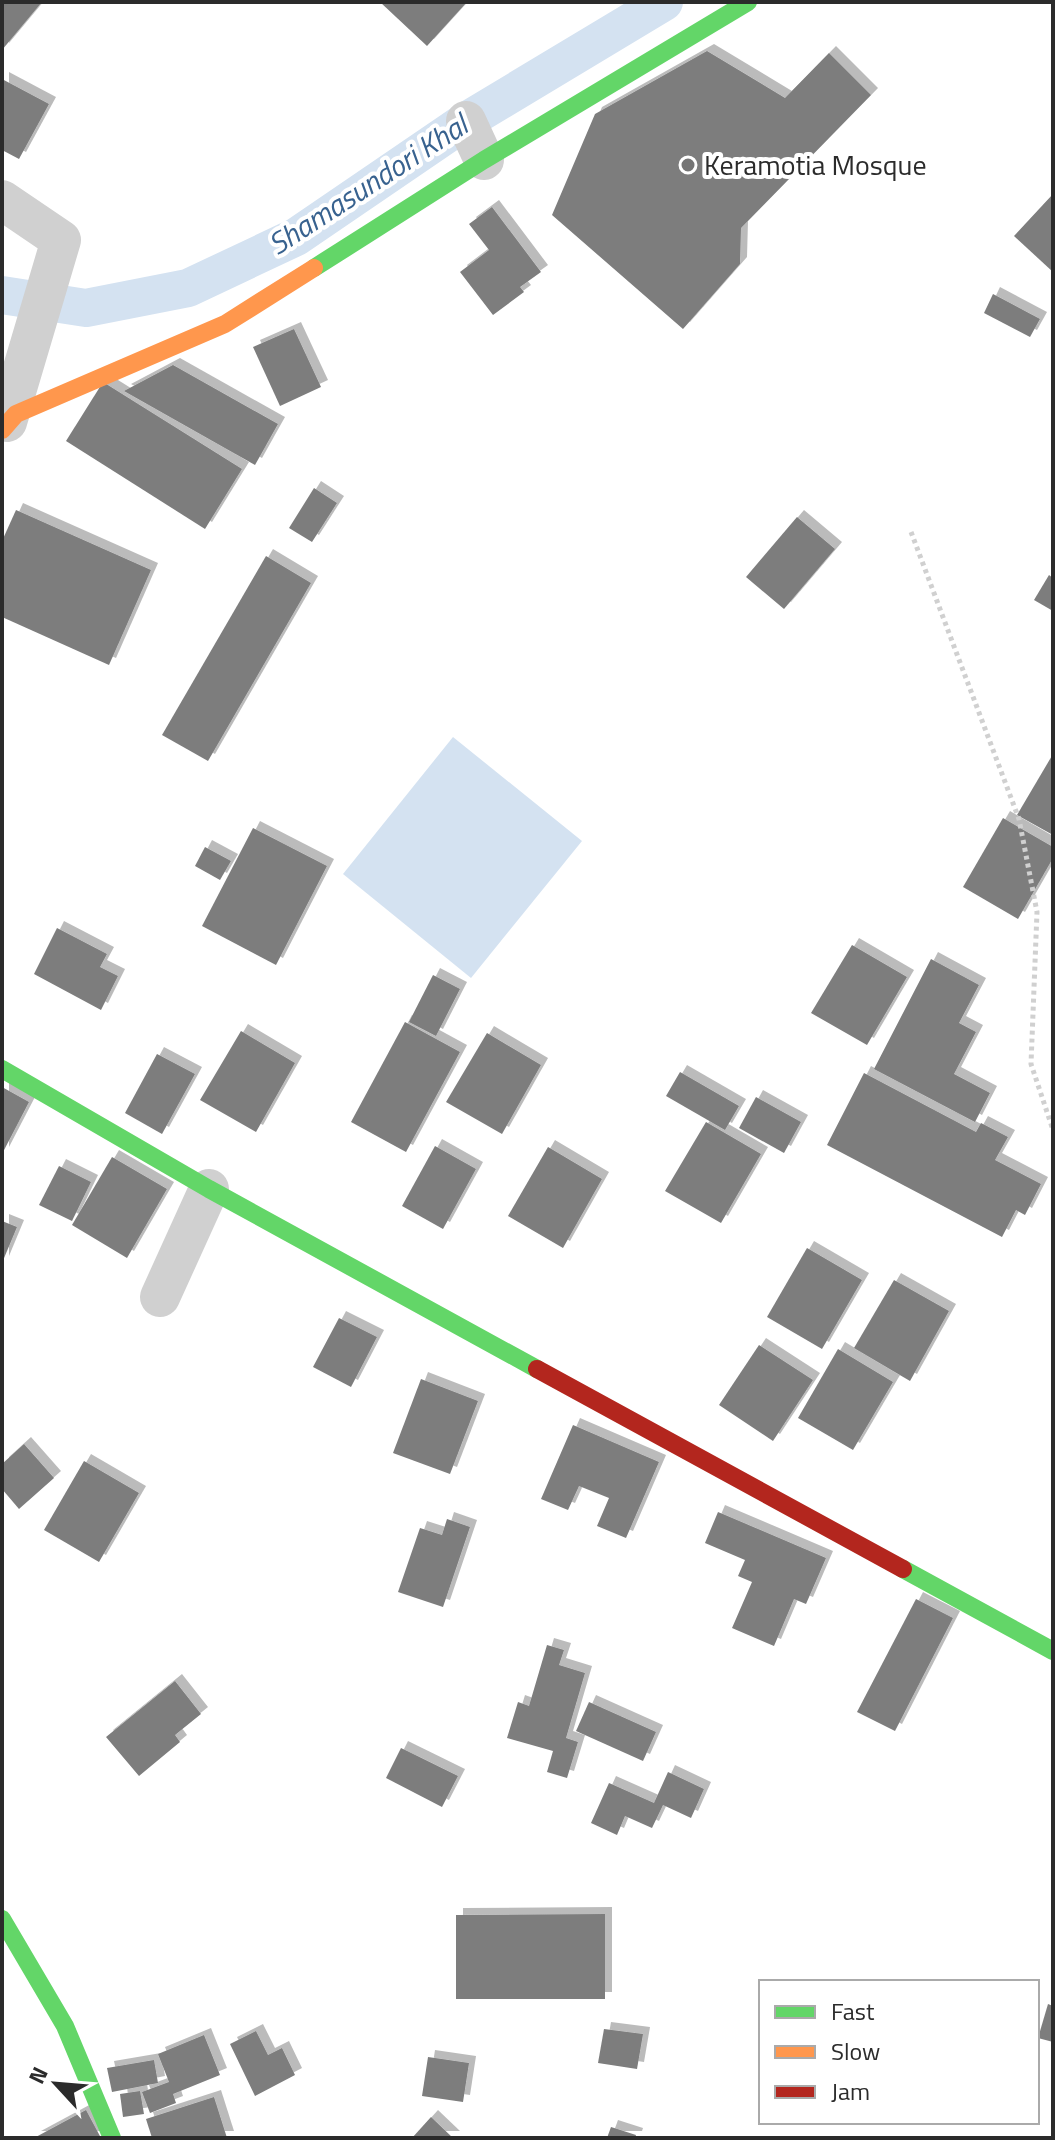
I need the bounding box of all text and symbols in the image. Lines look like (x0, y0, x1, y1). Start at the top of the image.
water label: Shamasundori Khal (258, 100, 479, 266)
place label: Keramotia Mosque (704, 143, 927, 186)
marker: Keramotia Mosque (679, 156, 697, 174)
legend (759, 1980, 1039, 2124)
text: Fast (831, 1993, 875, 2029)
text: Slow (831, 2033, 880, 2069)
north arrow (16, 2044, 96, 2124)
text: N (19, 2061, 57, 2090)
text: Jam (831, 2073, 870, 2109)

